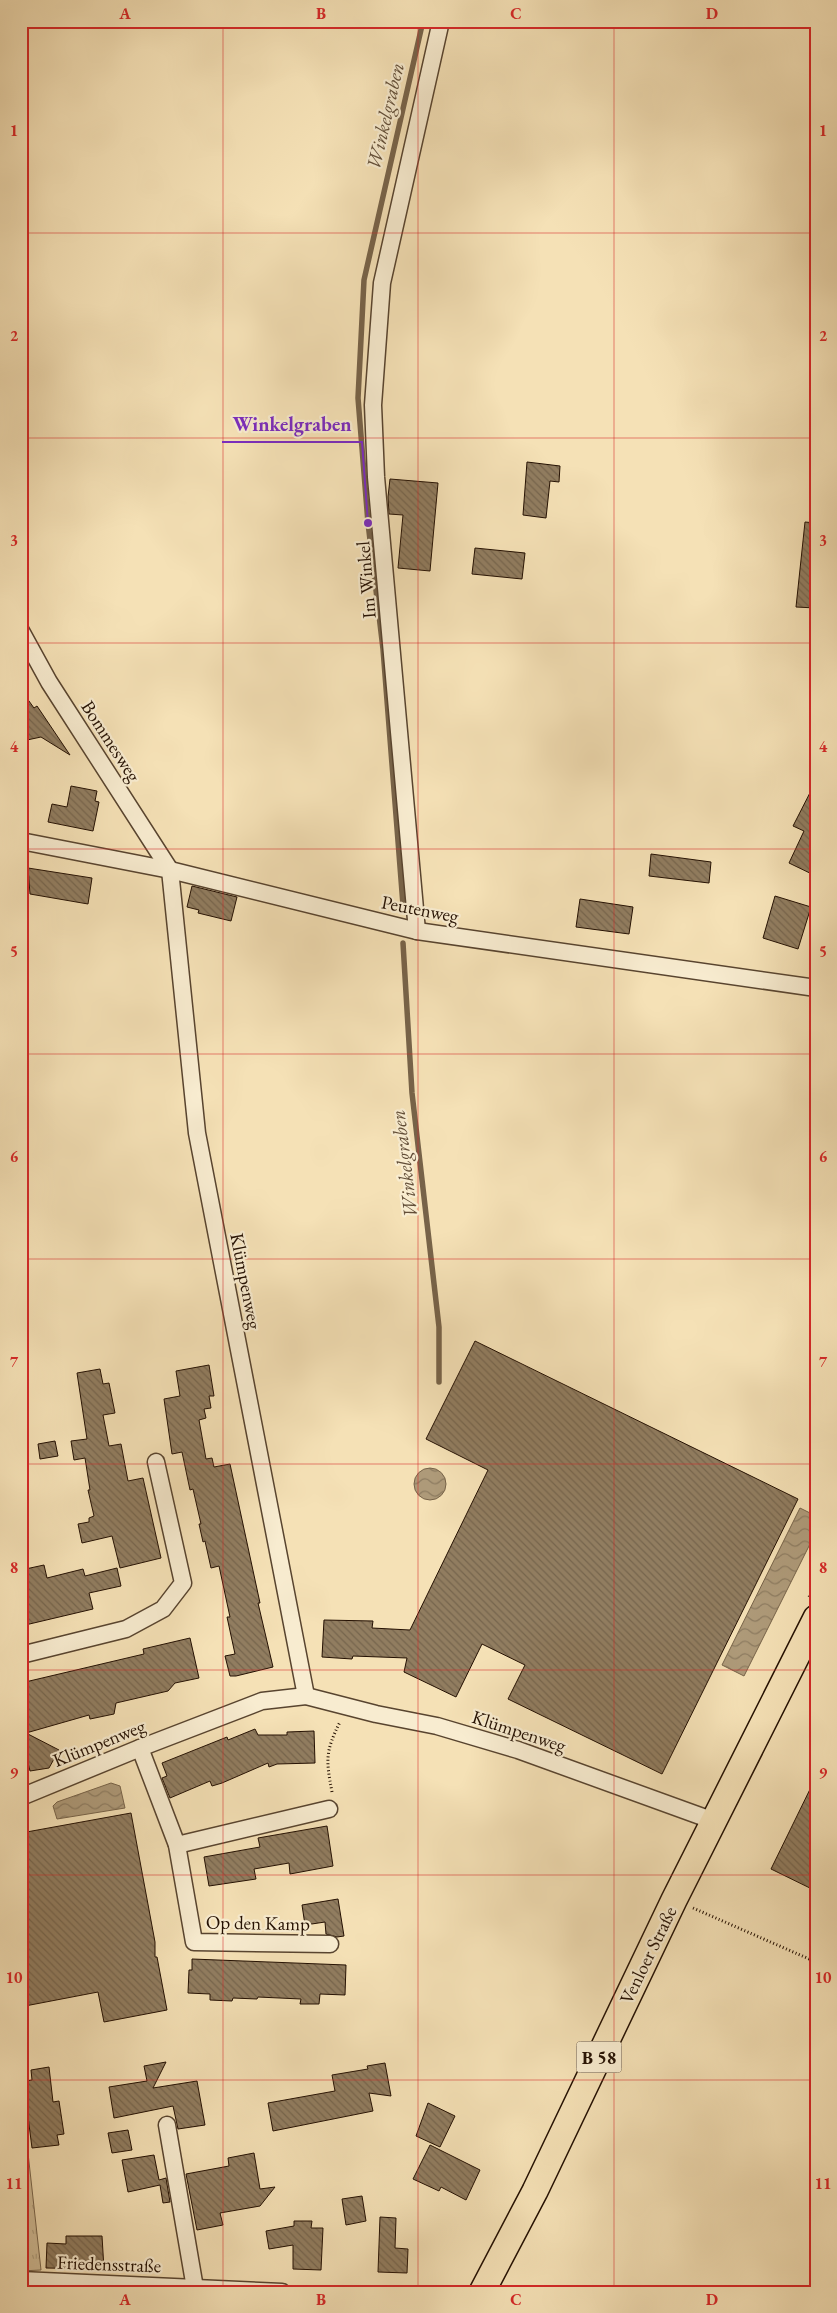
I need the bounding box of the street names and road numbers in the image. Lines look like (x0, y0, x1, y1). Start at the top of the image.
street label: Im Winkel (350, 540, 382, 620)
street label: Bommesweg (75, 696, 147, 787)
street label: Peutenweg (379, 889, 461, 929)
street label: Klümpenweg (224, 1231, 268, 1332)
street label: Klümpenweg (469, 1704, 570, 1758)
street label: Klümpenweg (49, 1713, 149, 1773)
street label: Venloer Straße (614, 1902, 682, 2008)
street label: Op den Kamp (206, 1910, 310, 1936)
road number: B 58 (576, 2041, 622, 2072)
street label: Friedensstraße (57, 2250, 161, 2278)

